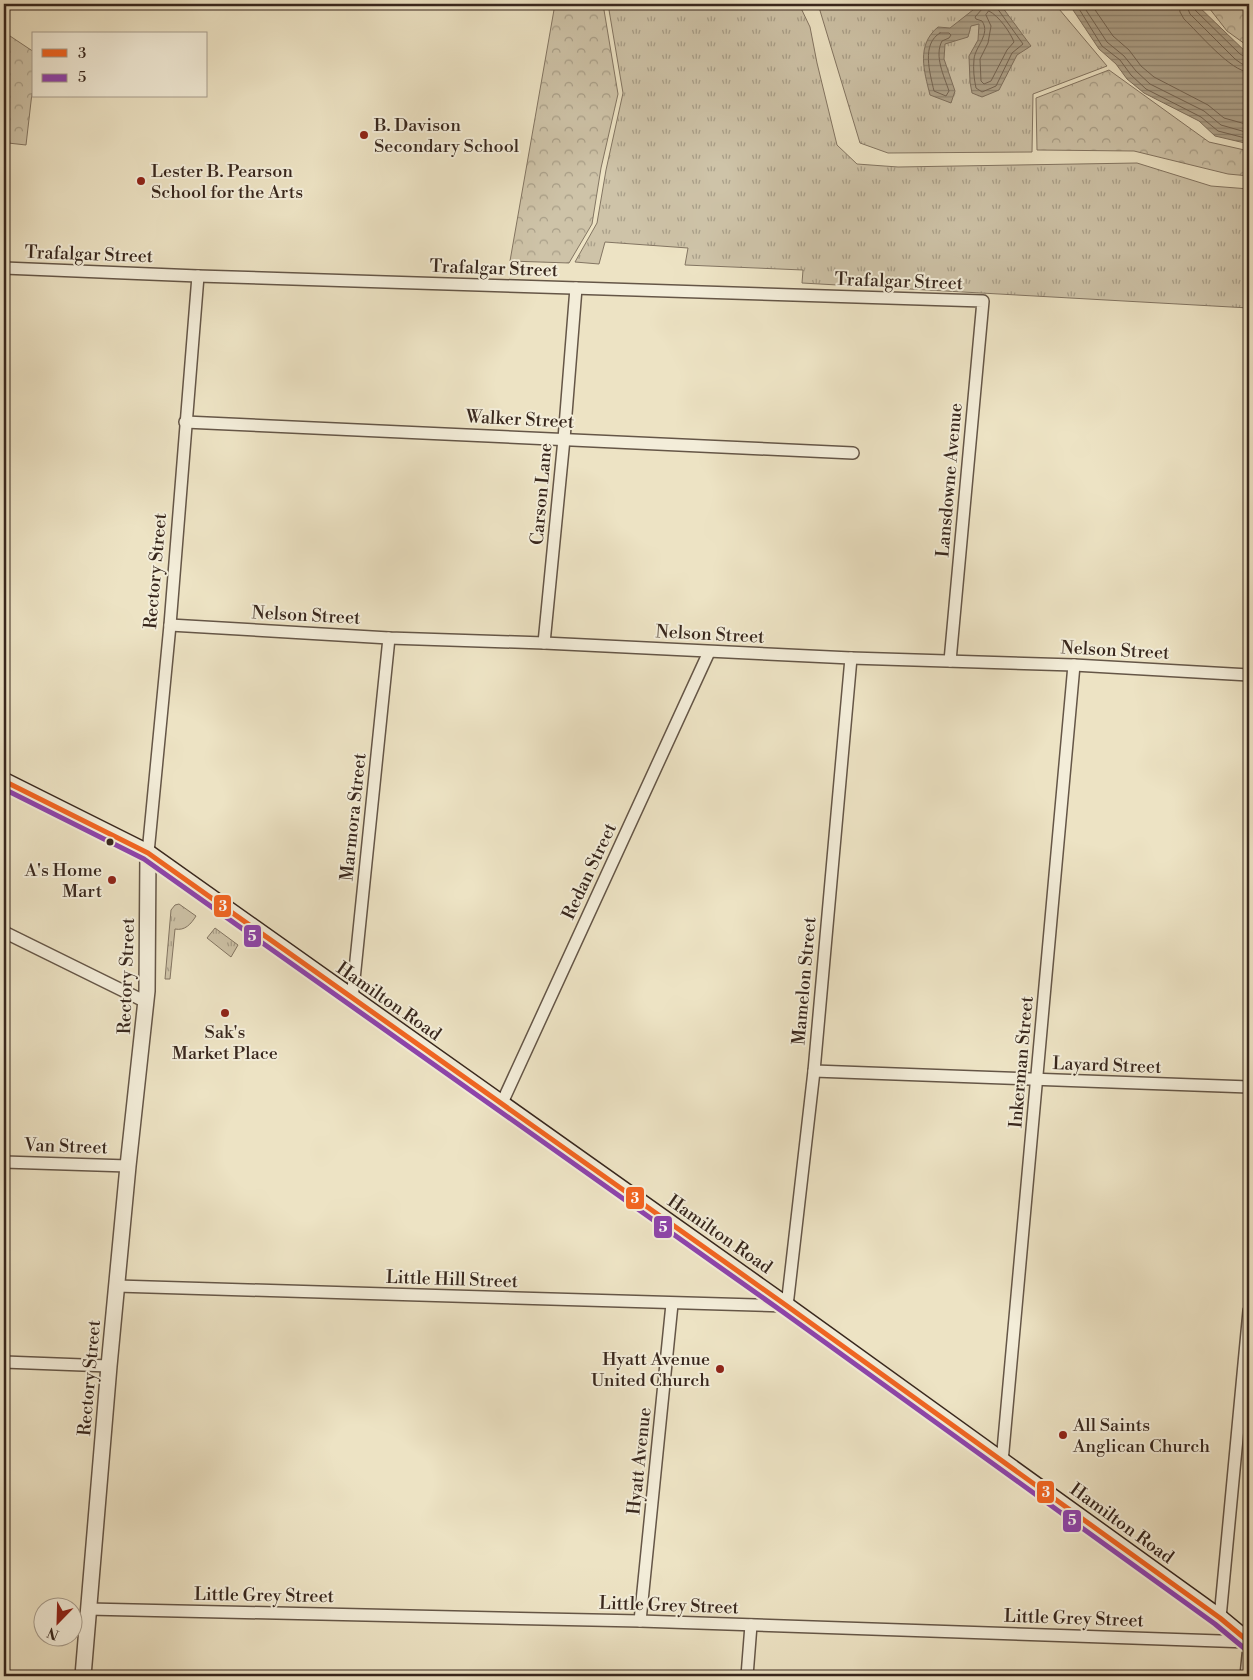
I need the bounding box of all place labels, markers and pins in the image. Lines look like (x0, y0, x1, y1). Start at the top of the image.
place label: B. Davison Secondary School (373, 114, 520, 158)
marker: B. Davison Secondary School (358, 129, 370, 141)
place label: Lester B. Pearson School for the Arts (151, 160, 303, 204)
marker: Lester B. Pearson School for the Arts (135, 175, 147, 187)
unlabelled marker (105, 837, 115, 847)
place label: A's Home Mart (24, 859, 103, 903)
marker: A's Home Mart (106, 874, 118, 886)
marker: Sak's Market Place (219, 1007, 231, 1019)
place label: Sak's Market Place (172, 1021, 278, 1065)
place label: Hyatt Avenue United Church (591, 1348, 710, 1392)
marker: Hyatt Avenue United Church (714, 1363, 726, 1375)
place label: All Saints Anglican Church (1072, 1414, 1210, 1458)
marker: All Saints Anglican Church (1057, 1429, 1069, 1441)

